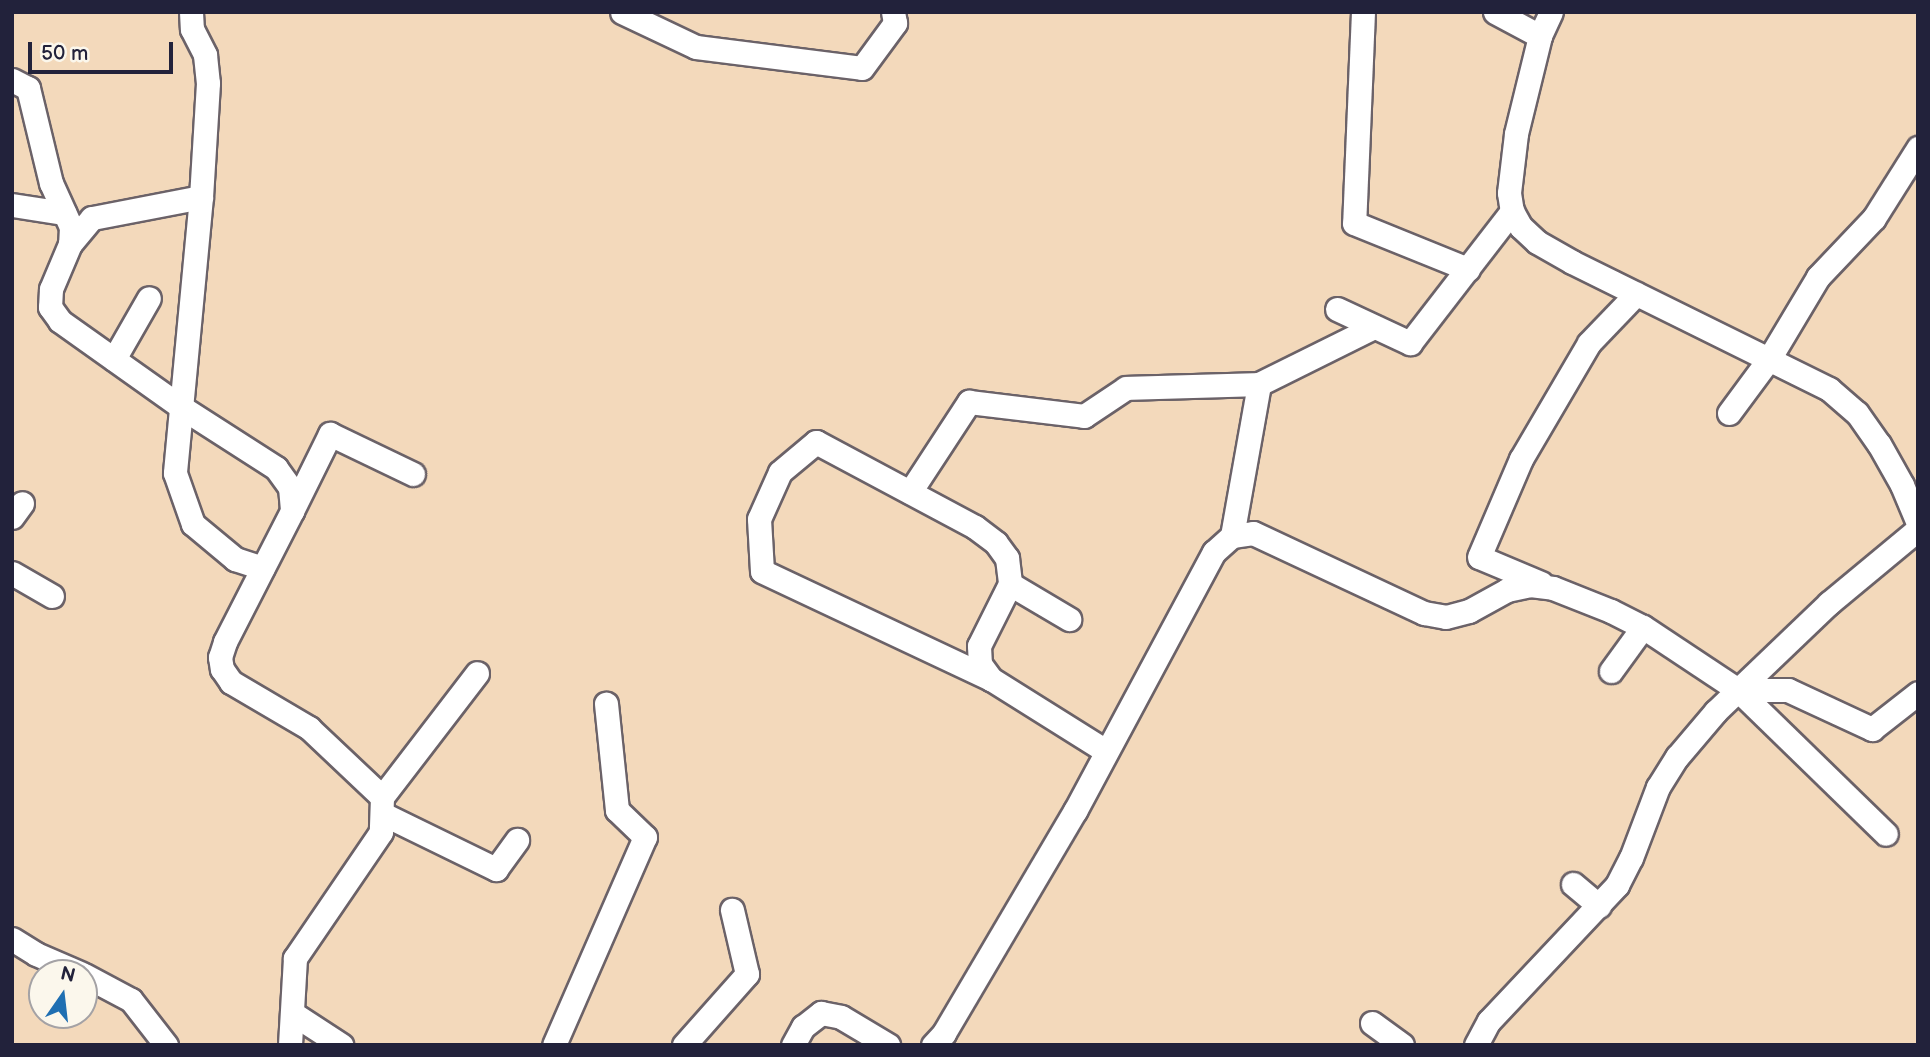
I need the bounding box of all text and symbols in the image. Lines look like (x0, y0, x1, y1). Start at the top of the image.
scale bar (32, 28, 177, 72)
text: 50 m (41, 41, 88, 66)
north arrow (28, 959, 98, 1029)
text: N (58, 962, 77, 988)

